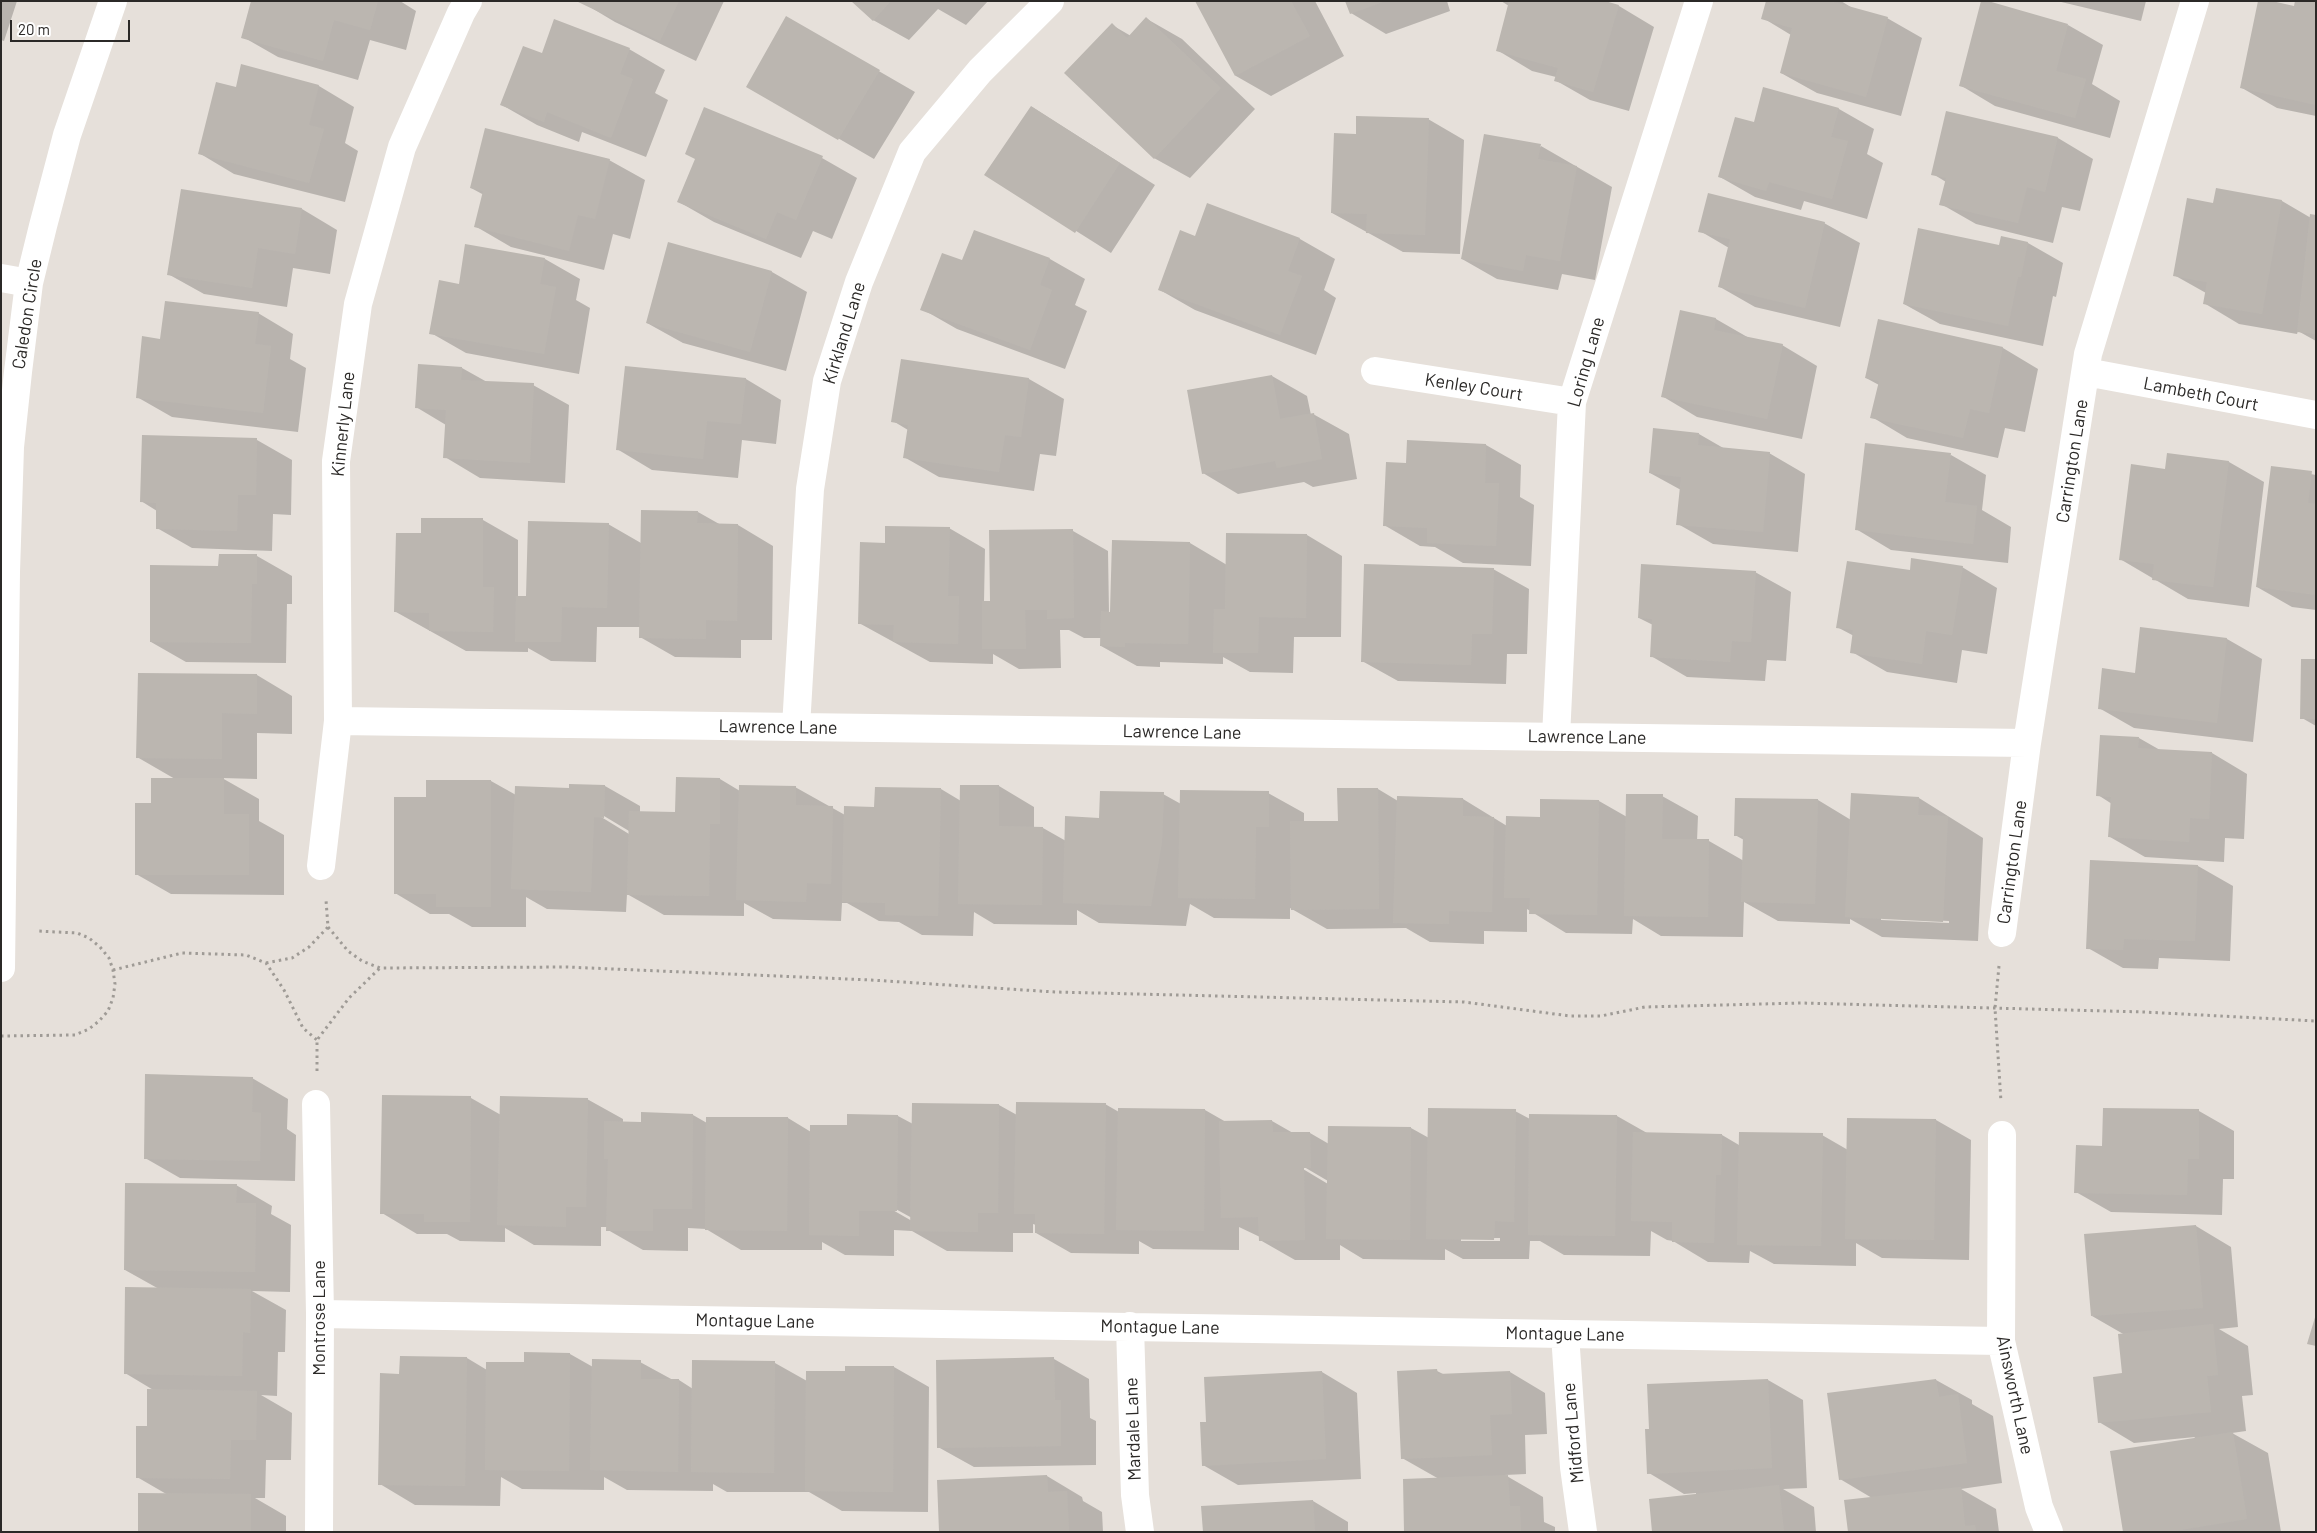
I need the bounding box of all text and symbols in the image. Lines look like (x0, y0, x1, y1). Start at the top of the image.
scale bar (12, 10, 132, 42)
text: 20 m (18, 20, 50, 38)
street label: Caledon Circle (8, 257, 46, 371)
street label: Kirkland Lane (818, 279, 870, 387)
street label: Loring Lane (1563, 314, 1609, 410)
street label: Kenley Court (1423, 369, 1525, 405)
street label: Kinnerly Lane (327, 370, 359, 478)
street label: Lambeth Court (2141, 372, 2261, 416)
street label: Carrington Lane (2052, 398, 2092, 524)
street label: Lawrence Lane (718, 715, 838, 739)
street label: Lawrence Lane (1122, 720, 1242, 744)
street label: Lawrence Lane (1527, 725, 1647, 749)
street label: Carrington Lane (1993, 799, 2031, 925)
street label: Montrose Lane (308, 1260, 330, 1376)
street label: Montague Lane (695, 1309, 815, 1333)
street label: Montague Lane (1100, 1315, 1220, 1339)
street label: Montague Lane (1505, 1322, 1625, 1346)
street label: Ainsworth Lane (1992, 1334, 2038, 1456)
street label: Mardale Lane (1120, 1377, 1146, 1481)
street label: Midford Lane (1558, 1382, 1588, 1484)

